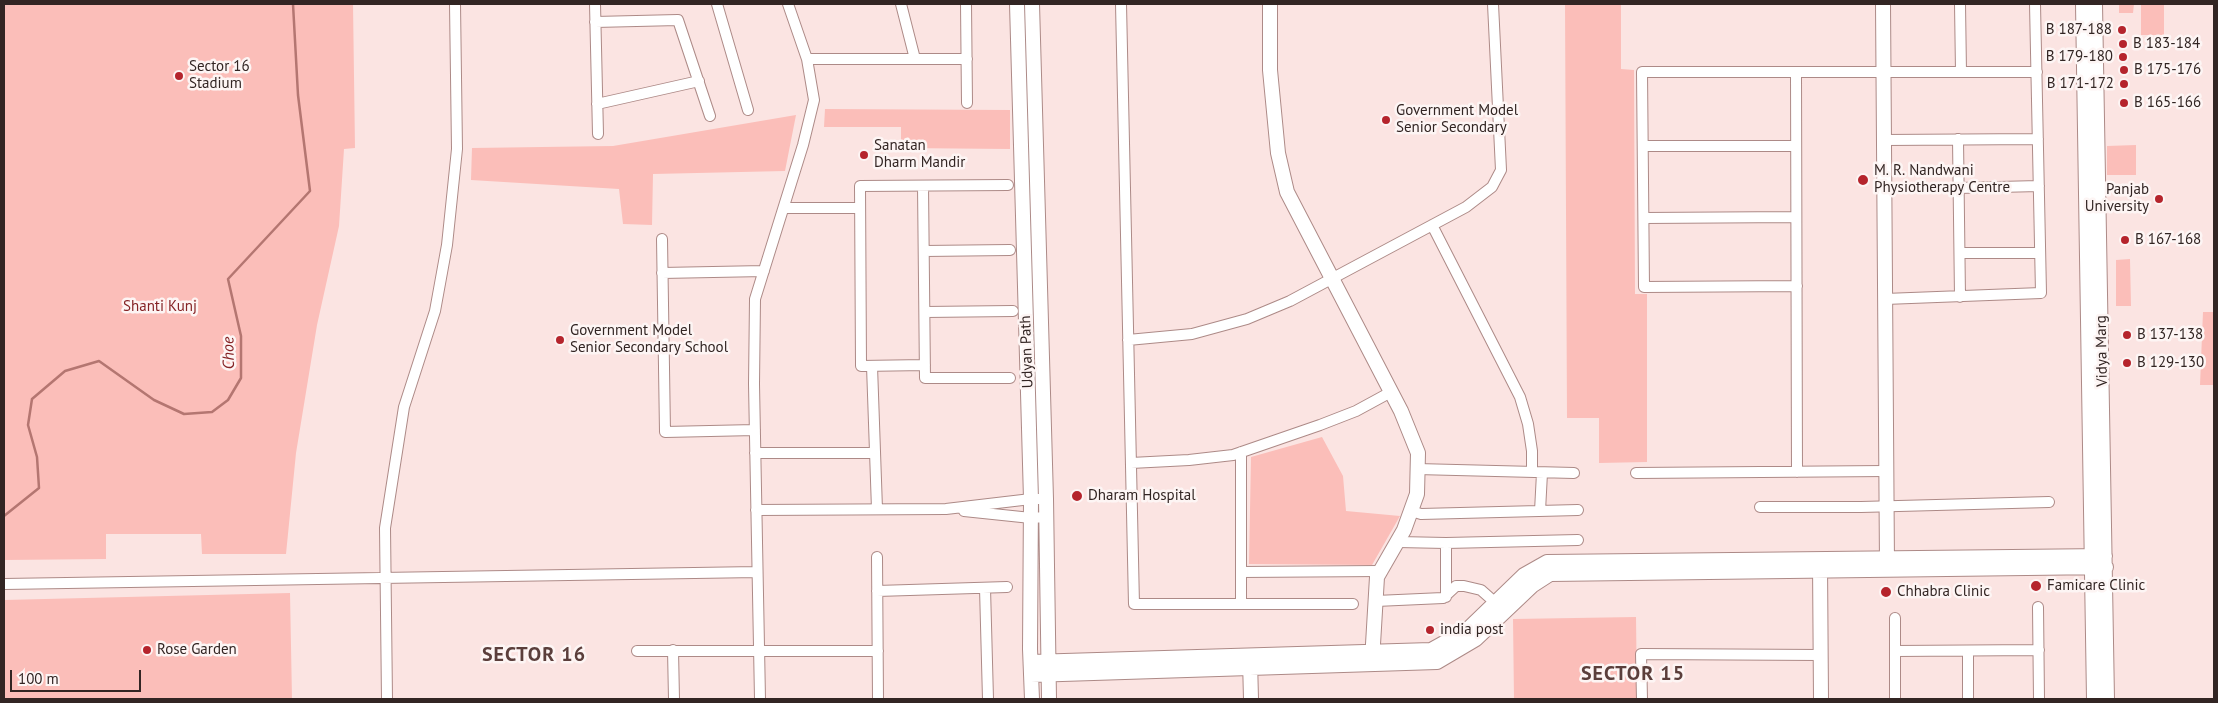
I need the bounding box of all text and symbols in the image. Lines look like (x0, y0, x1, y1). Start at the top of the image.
place label: B 187-188 (2046, 21, 2112, 39)
marker: B 187-188 (2116, 24, 2128, 36)
place label: B 183-184 (2133, 35, 2200, 53)
marker: B 183-184 (2117, 38, 2129, 50)
place label: B 179-180 (2046, 48, 2113, 66)
marker: B 179-180 (2117, 51, 2129, 63)
place label: Sector 16 Stadium (189, 58, 250, 93)
place label: B 175-176 (2134, 61, 2201, 79)
marker: B 175-176 (2118, 64, 2130, 76)
marker: Sector 16 Stadium (173, 70, 185, 82)
place label: B 171-172 (2047, 75, 2114, 93)
marker: B 171-172 (2118, 78, 2130, 90)
place label: B 165-166 (2134, 94, 2201, 112)
marker: B 165-166 (2118, 97, 2130, 109)
place label: Government Model Senior Secondary (1396, 102, 1518, 137)
marker: Government Model Senior Secondary (1380, 114, 1392, 126)
place label: Sanatan Dharm Mandir (874, 137, 965, 172)
marker: Sanatan Dharm Mandir (858, 149, 870, 161)
place label: M. R. Nandwani Physiotherapy Centre (1874, 162, 2010, 197)
marker: M. R. Nandwani Physiotherapy Centre (1856, 173, 1870, 187)
place label: Panjab University (2085, 181, 2149, 216)
marker: Panjab University (2153, 193, 2165, 205)
place label: B 167-168 (2135, 231, 2201, 249)
marker: B 167-168 (2119, 234, 2131, 246)
park label: Shanti Kunj (123, 298, 197, 316)
street label: Udyan Path (1017, 315, 1037, 389)
street label: Vidya Marg (2092, 315, 2112, 387)
place label: Government Model Senior Secondary School (570, 322, 728, 357)
place label: B 137-138 (2137, 326, 2203, 344)
marker: B 137-138 (2121, 329, 2133, 341)
marker: Government Model Senior Secondary School (554, 334, 566, 346)
water label: Choe (219, 337, 239, 369)
place label: B 129-130 (2137, 354, 2204, 372)
marker: B 129-130 (2121, 357, 2133, 369)
place label: Dharam Hospital (1088, 487, 1196, 505)
marker: Dharam Hospital (1070, 489, 1084, 503)
place label: Famicare Clinic (2047, 577, 2145, 595)
marker: Famicare Clinic (2029, 579, 2043, 593)
place label: Chhabra Clinic (1897, 583, 1990, 601)
marker: Chhabra Clinic (1879, 585, 1893, 599)
place label: india post (1440, 621, 1503, 639)
marker: india post (1424, 624, 1436, 636)
place label: Rose Garden (157, 641, 237, 659)
district label: SECTOR 16 (481, 643, 587, 667)
marker: Rose Garden (141, 644, 153, 656)
scale bar (12, 660, 144, 692)
district label: SECTOR 15 (1580, 662, 1686, 686)
text: 100 m (18, 669, 59, 688)

